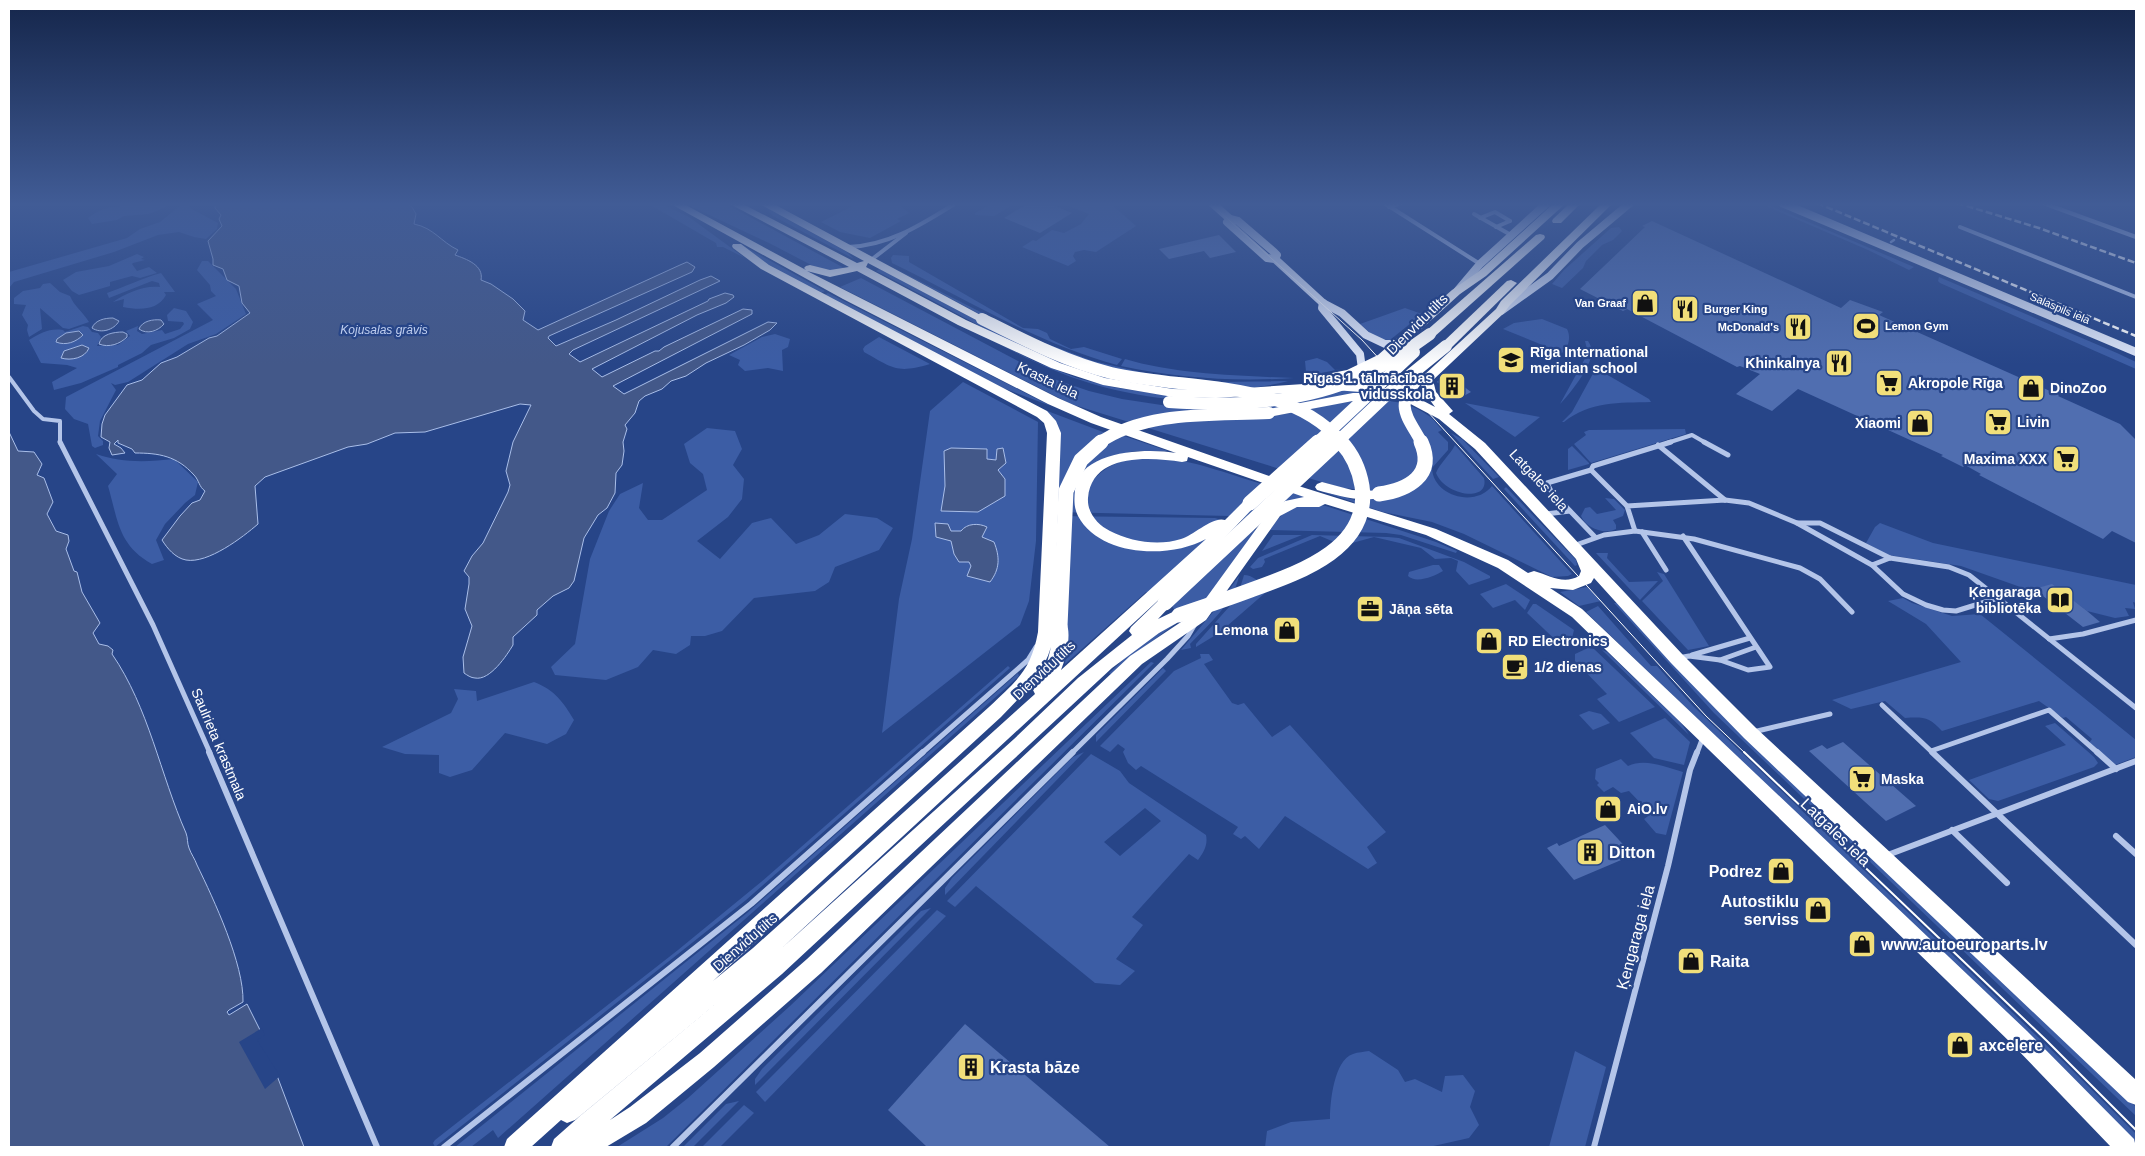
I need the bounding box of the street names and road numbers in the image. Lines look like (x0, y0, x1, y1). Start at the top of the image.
street label: Dienvidu tilts (1383, 290, 1451, 358)
street label: Salaspils iela (2028, 290, 2093, 326)
street label: Krasta iela (1015, 358, 1081, 402)
street label: Latgales iela (1506, 446, 1572, 514)
street label: Dienvidu tilts (1010, 637, 1078, 703)
street label: Saulrieta krastmala (188, 686, 250, 802)
street label: Latgales iela (1797, 795, 1874, 870)
street label: Ķengaraga iela (1613, 883, 1658, 991)
street label: Dienvidu tilts (710, 910, 780, 974)

